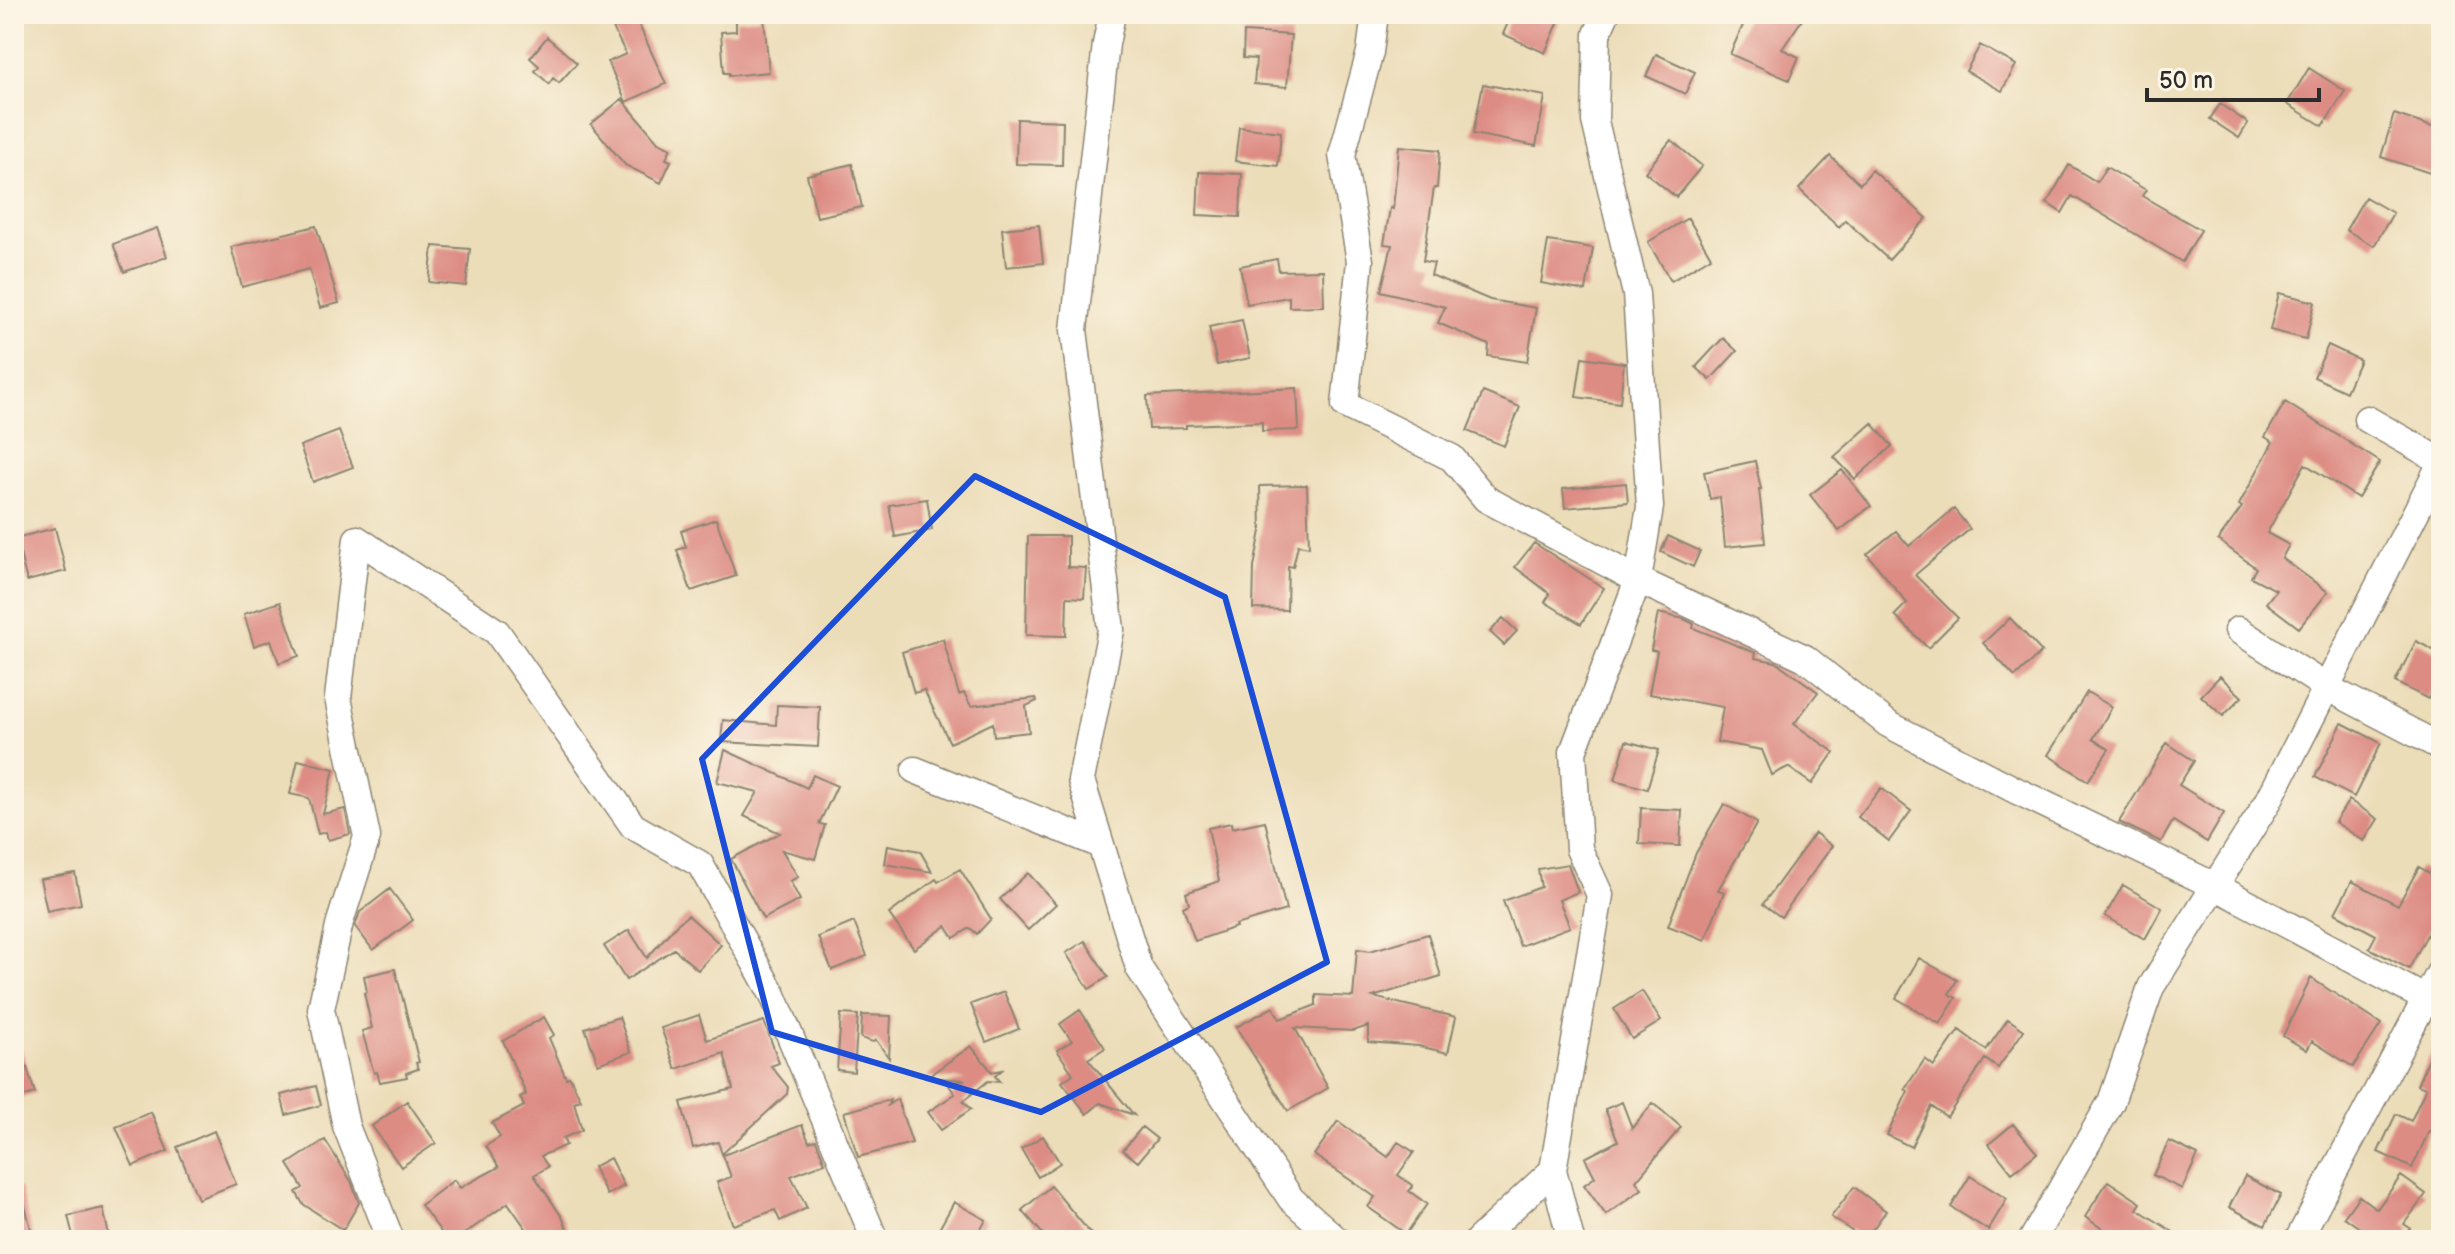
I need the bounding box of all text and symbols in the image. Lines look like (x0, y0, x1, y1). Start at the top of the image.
scale bar (2147, 52, 2319, 102)
text: 50 m (2159, 66, 2213, 95)

